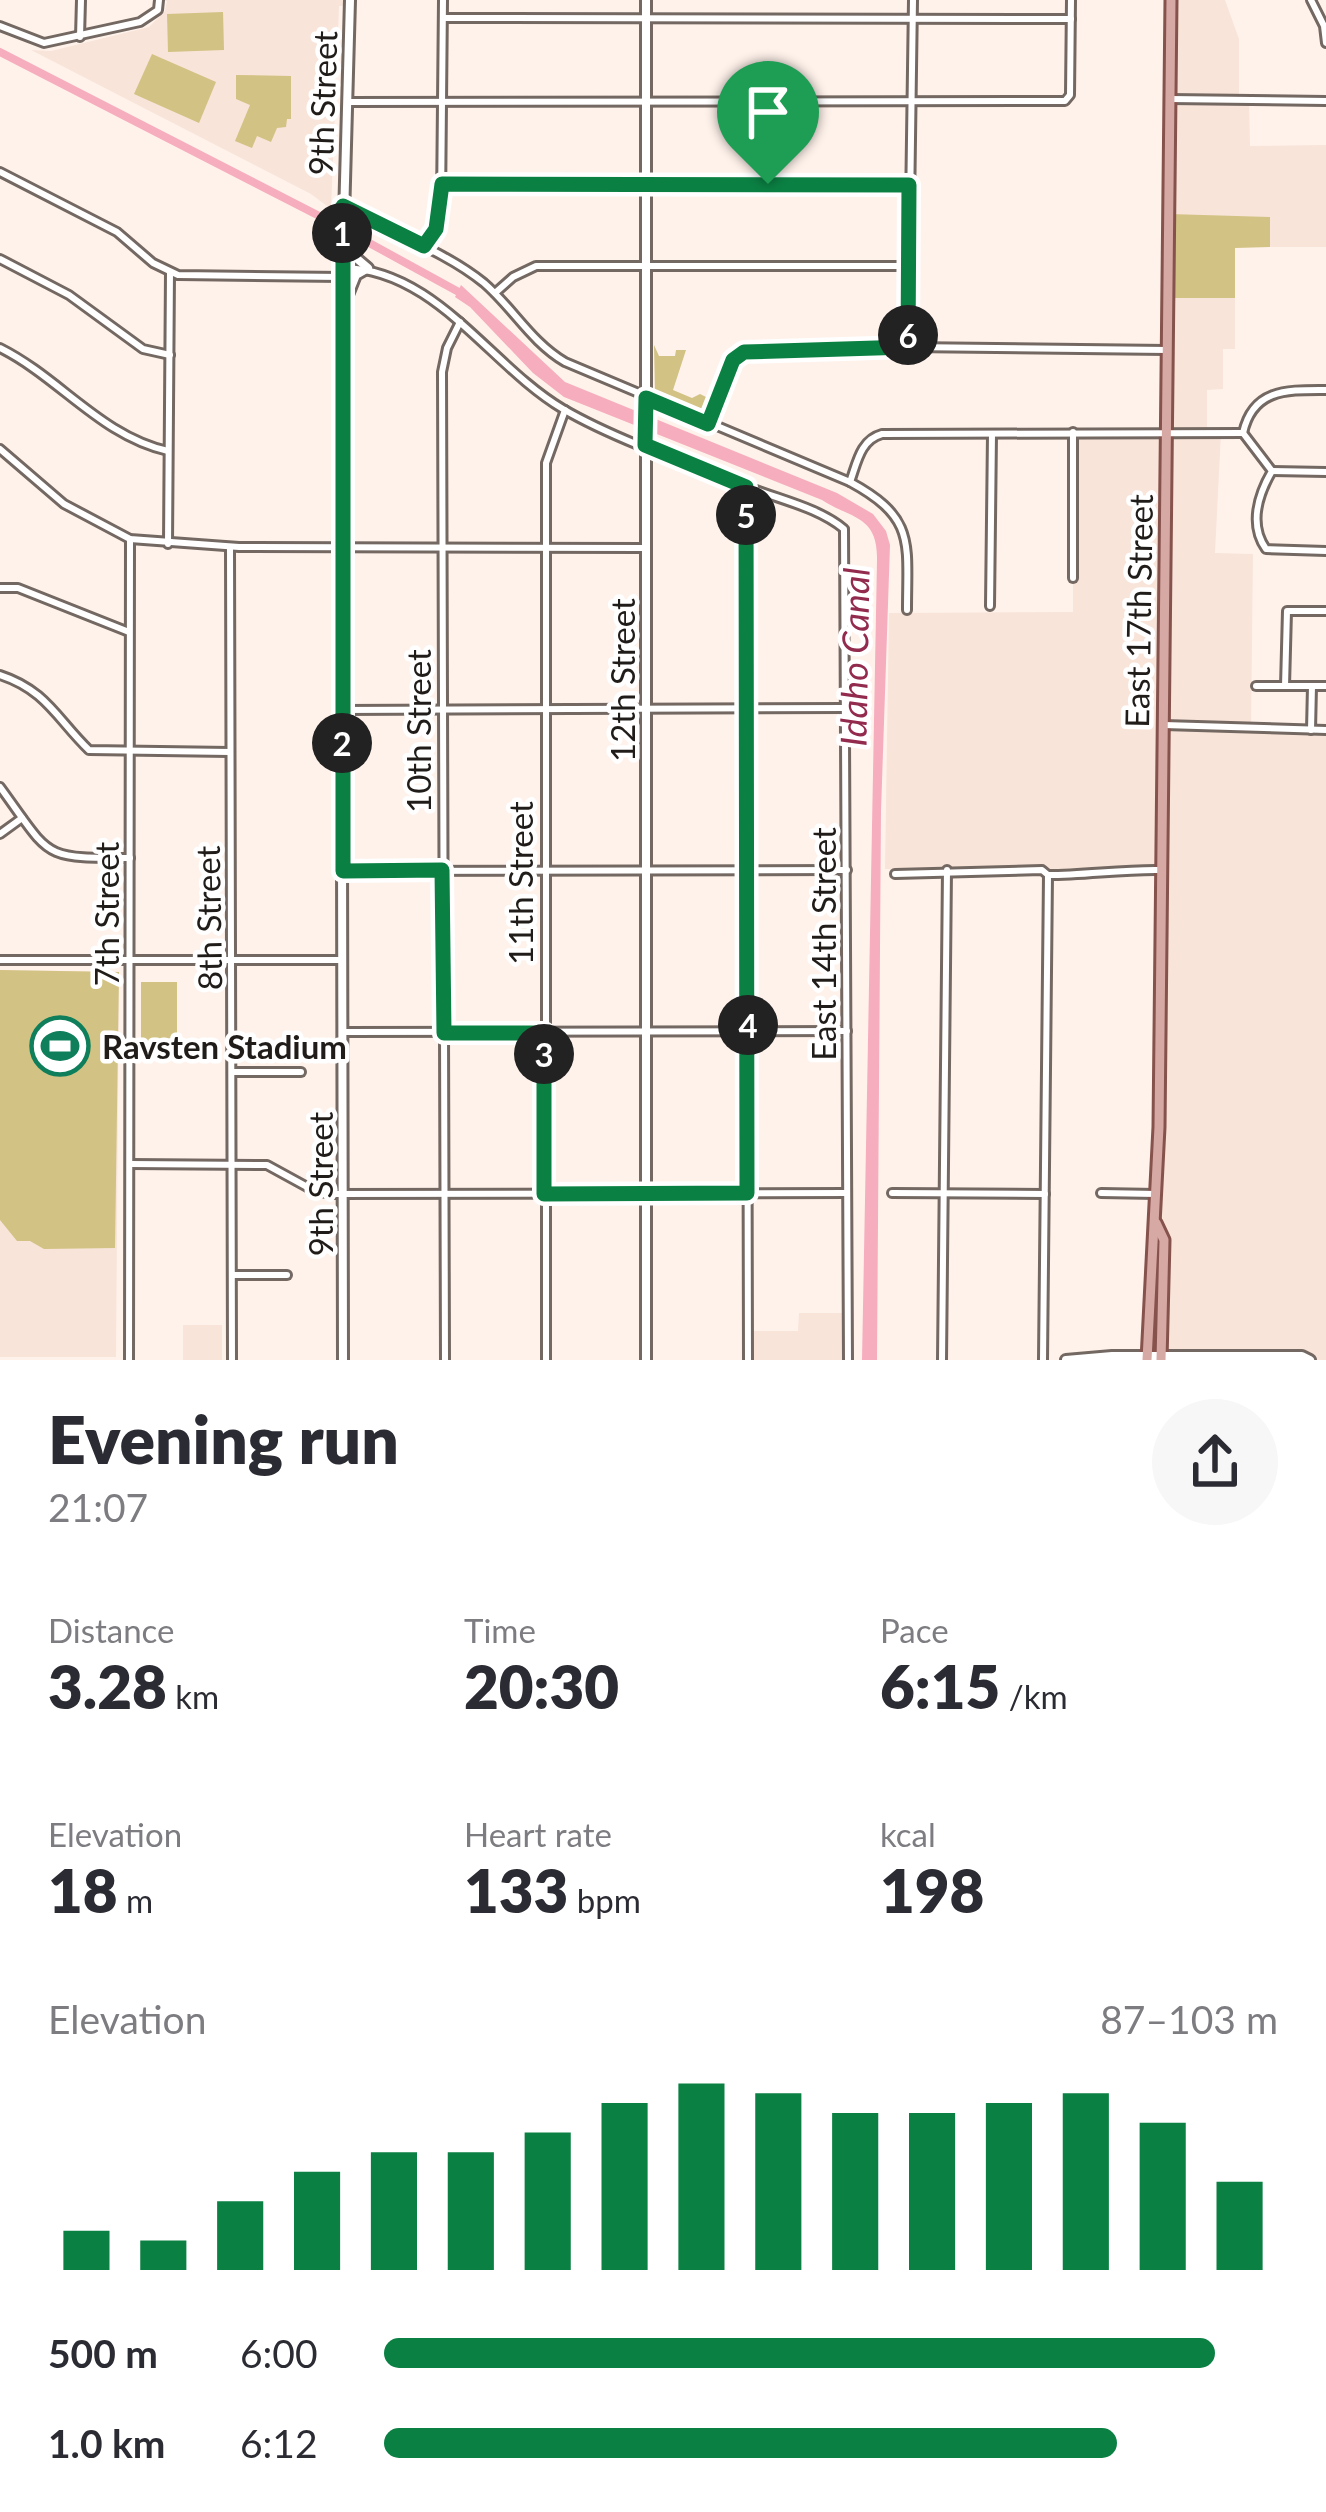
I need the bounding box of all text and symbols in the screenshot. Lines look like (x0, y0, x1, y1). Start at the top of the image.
street label: 9th Street (299, 30, 345, 176)
pin (717, 61, 819, 184)
icon: arrive (735, 79, 801, 145)
pin: 1 (312, 203, 372, 263)
text: 1 (332, 213, 352, 253)
pin: 6 (878, 305, 938, 365)
text: 6 (898, 315, 918, 355)
pin: 5 (716, 485, 776, 545)
street label: East 17th Street (1116, 494, 1160, 728)
text: 5 (736, 495, 756, 535)
water label: Idaho Canal (830, 567, 878, 747)
street label: 12th Street (602, 598, 642, 762)
street label: 10th Street (398, 649, 438, 813)
pin: 2 (312, 713, 372, 773)
text: 2 (332, 723, 352, 763)
street label: 11th Street (500, 801, 540, 965)
street label: East 14th Street (803, 827, 843, 1061)
street label: 7th Street (86, 841, 126, 986)
street label: 8th Street (187, 845, 229, 991)
pin: 4 (718, 995, 778, 1055)
text: 4 (738, 1005, 758, 1045)
sports icon: Ravsten Stadium (29, 1015, 91, 1077)
pin: 3 (514, 1024, 574, 1084)
place label: Ravsten Stadium (102, 1026, 347, 1066)
text: 3 (534, 1034, 554, 1074)
street label: 9th Street (300, 1111, 340, 1256)
text: Evening run (48, 1399, 399, 1478)
button: share (1152, 1399, 1278, 1525)
text: 21:07 (48, 1484, 148, 1530)
text: Distance (48, 1610, 175, 1650)
text: Time (464, 1610, 536, 1650)
text: Pace (880, 1610, 949, 1650)
text: 3.28 (48, 1650, 167, 1722)
text: 20:30 (464, 1650, 619, 1722)
text: 6:15 (880, 1650, 1000, 1722)
text: km (167, 1676, 219, 1716)
text: /km (1000, 1676, 1068, 1716)
text: Elevation (48, 1814, 182, 1854)
text: Heart rate (464, 1814, 612, 1854)
text: kcal (880, 1814, 936, 1854)
text: 18 (48, 1854, 118, 1926)
text: 133 (464, 1854, 568, 1926)
text: 198 (880, 1854, 984, 1926)
text: m (118, 1880, 153, 1920)
text: bpm (568, 1880, 641, 1920)
text: Elevation (48, 1996, 206, 2042)
text: 87–103 m (1100, 1996, 1278, 2042)
text: 500 m (48, 2330, 158, 2376)
text: 6:00 (240, 2330, 318, 2376)
text: 1.0 km (48, 2420, 166, 2466)
text: 6:12 (240, 2420, 318, 2466)

